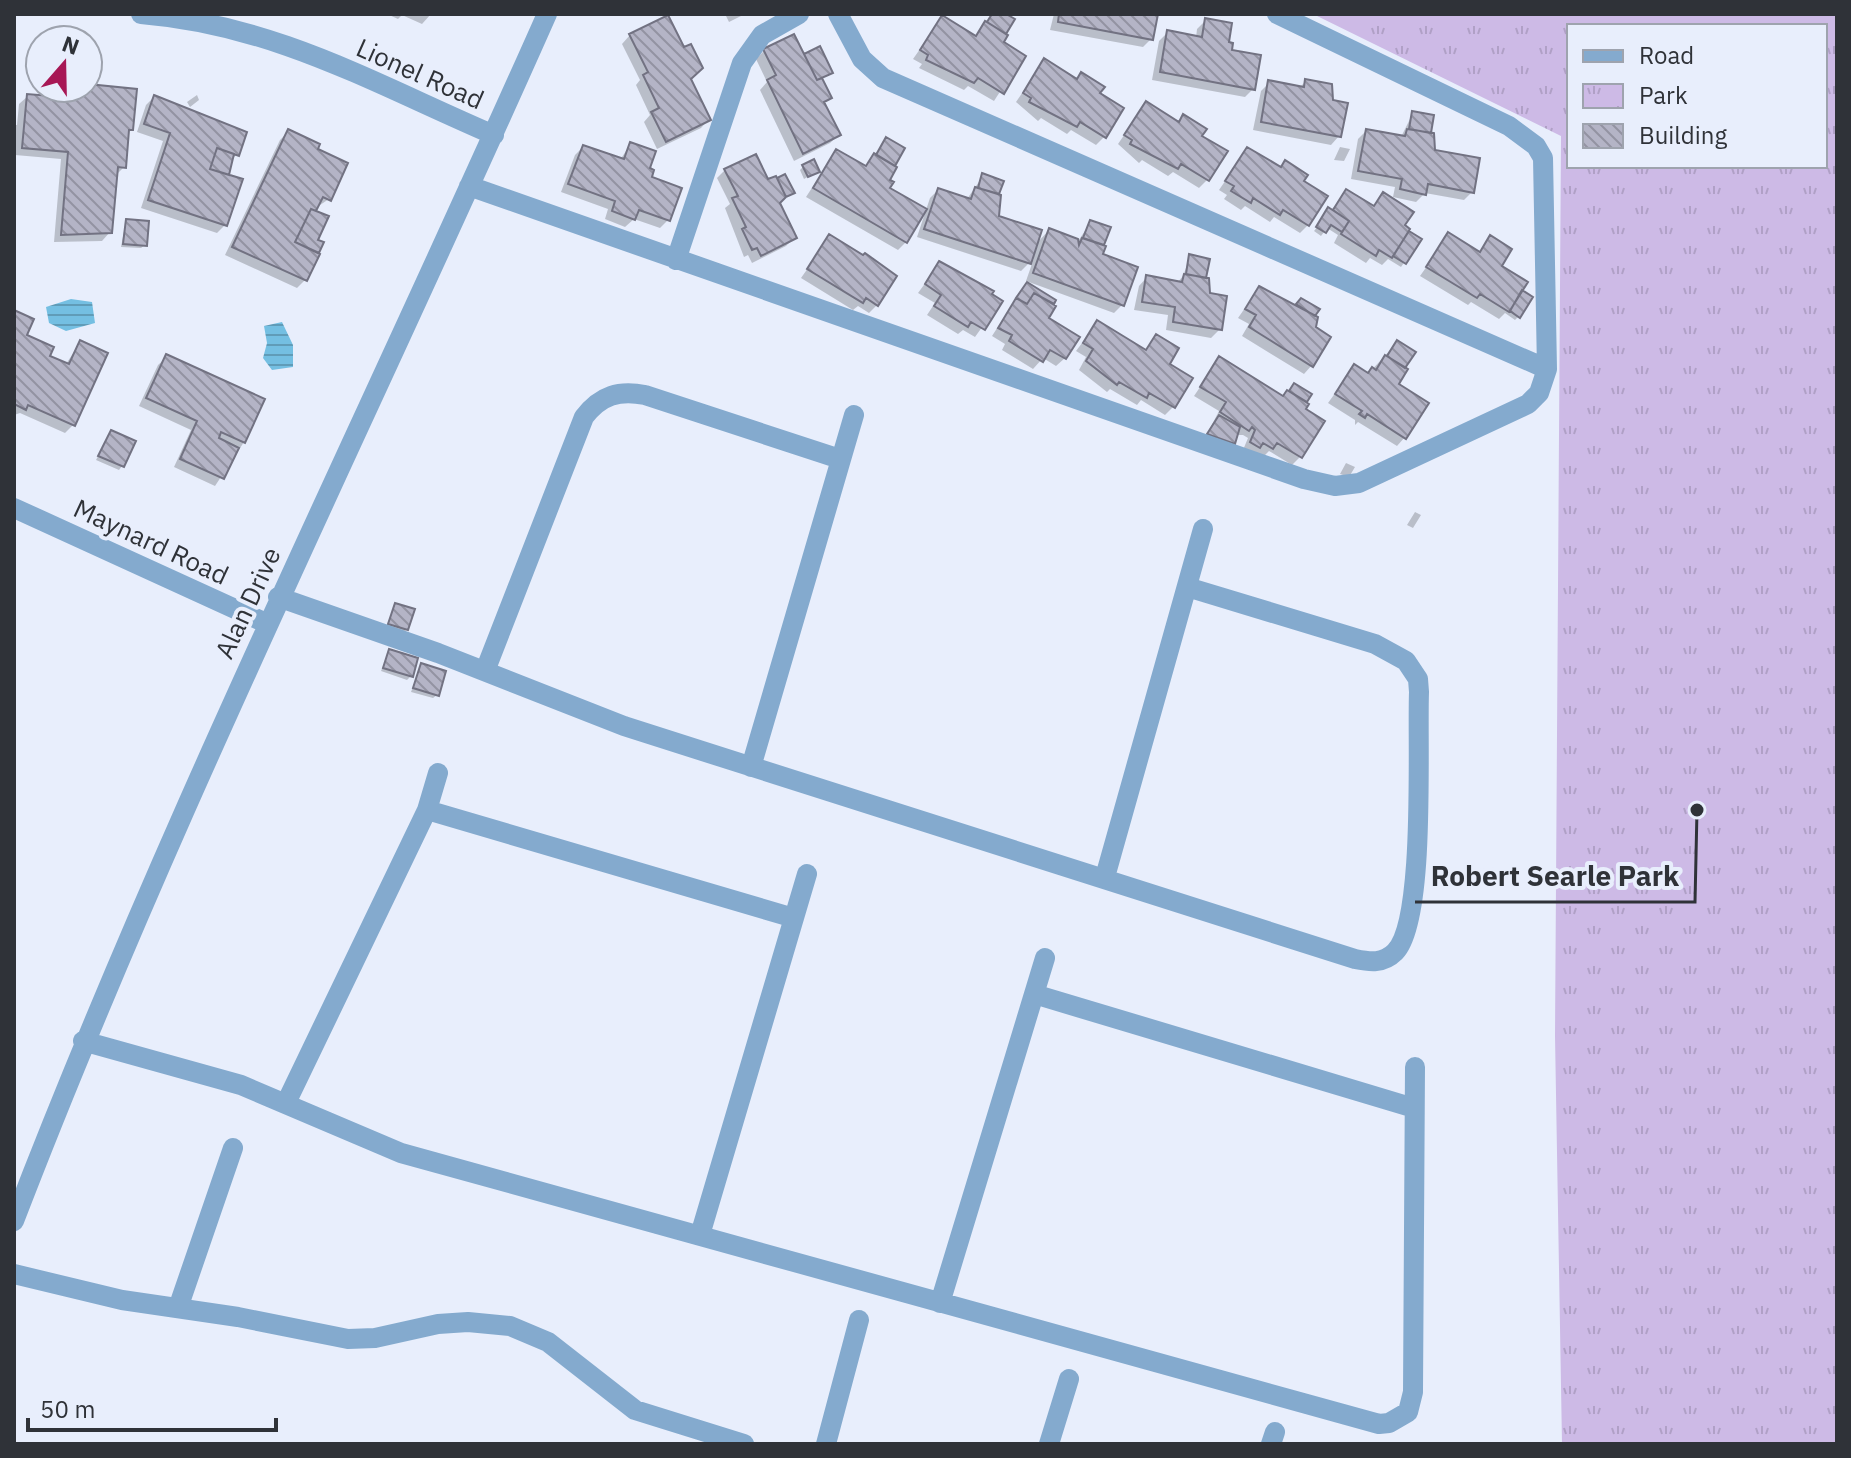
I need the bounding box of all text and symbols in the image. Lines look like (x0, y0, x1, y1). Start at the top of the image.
north arrow (24, 24, 104, 104)
legend (1567, 24, 1827, 168)
text: N (59, 28, 83, 61)
street label: Lionel Road (351, 30, 489, 116)
text: Road (1639, 39, 1694, 71)
text: Park (1639, 79, 1688, 111)
text: Building (1639, 119, 1727, 151)
street label: Maynard Road (69, 490, 234, 592)
street label: Alan Drive (207, 542, 288, 664)
callout: Robert Searle Park (1415, 850, 1695, 902)
text: Robert Searle Park (1431, 857, 1680, 894)
scale bar (28, 1382, 276, 1432)
text: 50 m (40, 1393, 95, 1425)

